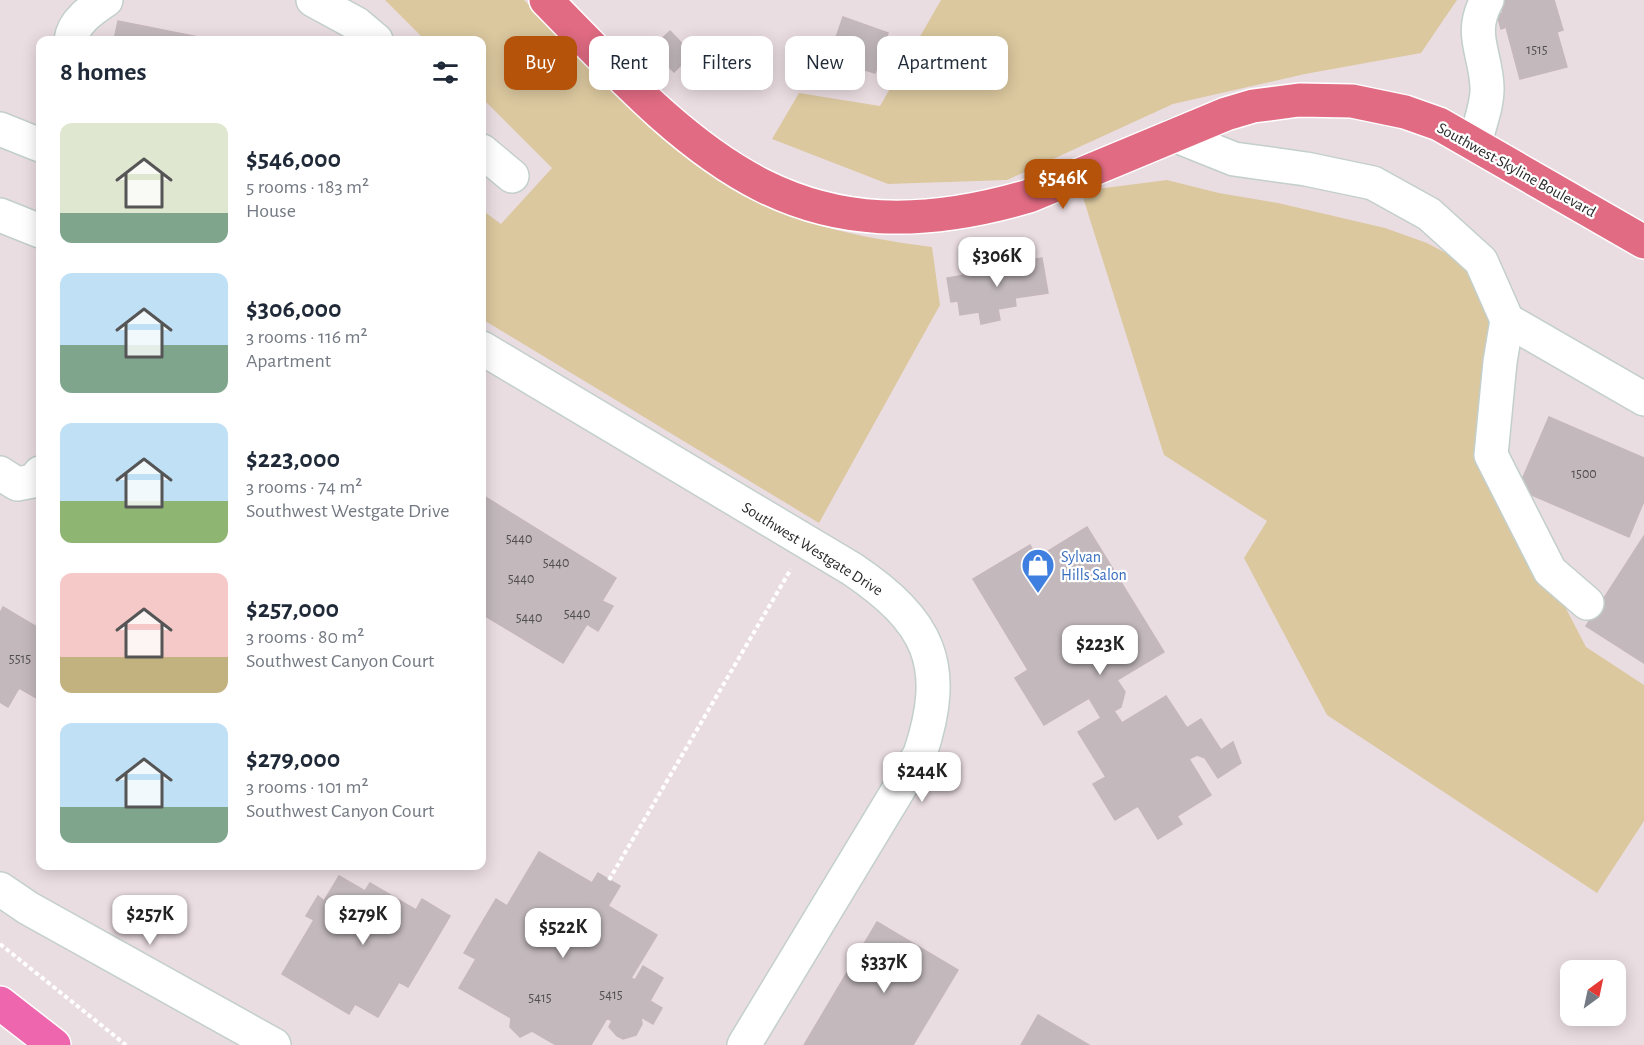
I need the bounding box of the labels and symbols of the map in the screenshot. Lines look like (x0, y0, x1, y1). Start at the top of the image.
house number: 1515 (1526, 43, 1548, 57)
street label: Southwest Skyline Boulevard (1434, 120, 1598, 221)
pin: $546K (1021, 159, 1105, 210)
pin: $306K (955, 237, 1039, 288)
house number: 1500 (1571, 467, 1597, 481)
street label: Southwest Westgate Drive (739, 499, 886, 599)
house number: 5440 (506, 532, 532, 546)
shop icon: Sylvan Hills Salon (1020, 547, 1056, 594)
place label: Sylvan Hills Salon (1061, 549, 1127, 583)
house number: 5440 (543, 556, 569, 570)
house number: 5440 (508, 572, 534, 586)
house number: 5440 (564, 607, 590, 621)
house number: 5440 (516, 611, 542, 625)
pin: $223K (1058, 625, 1142, 676)
house number: 5515 (9, 652, 31, 666)
pin: $244K (880, 752, 964, 803)
pin: $257K (108, 895, 192, 946)
pin: $279K (321, 895, 405, 946)
pin: $522K (521, 908, 605, 959)
pin: $337K (842, 943, 926, 994)
north arrow (1560, 960, 1626, 1026)
house number: 5415 (599, 988, 623, 1002)
house number: 5415 (528, 991, 552, 1005)

